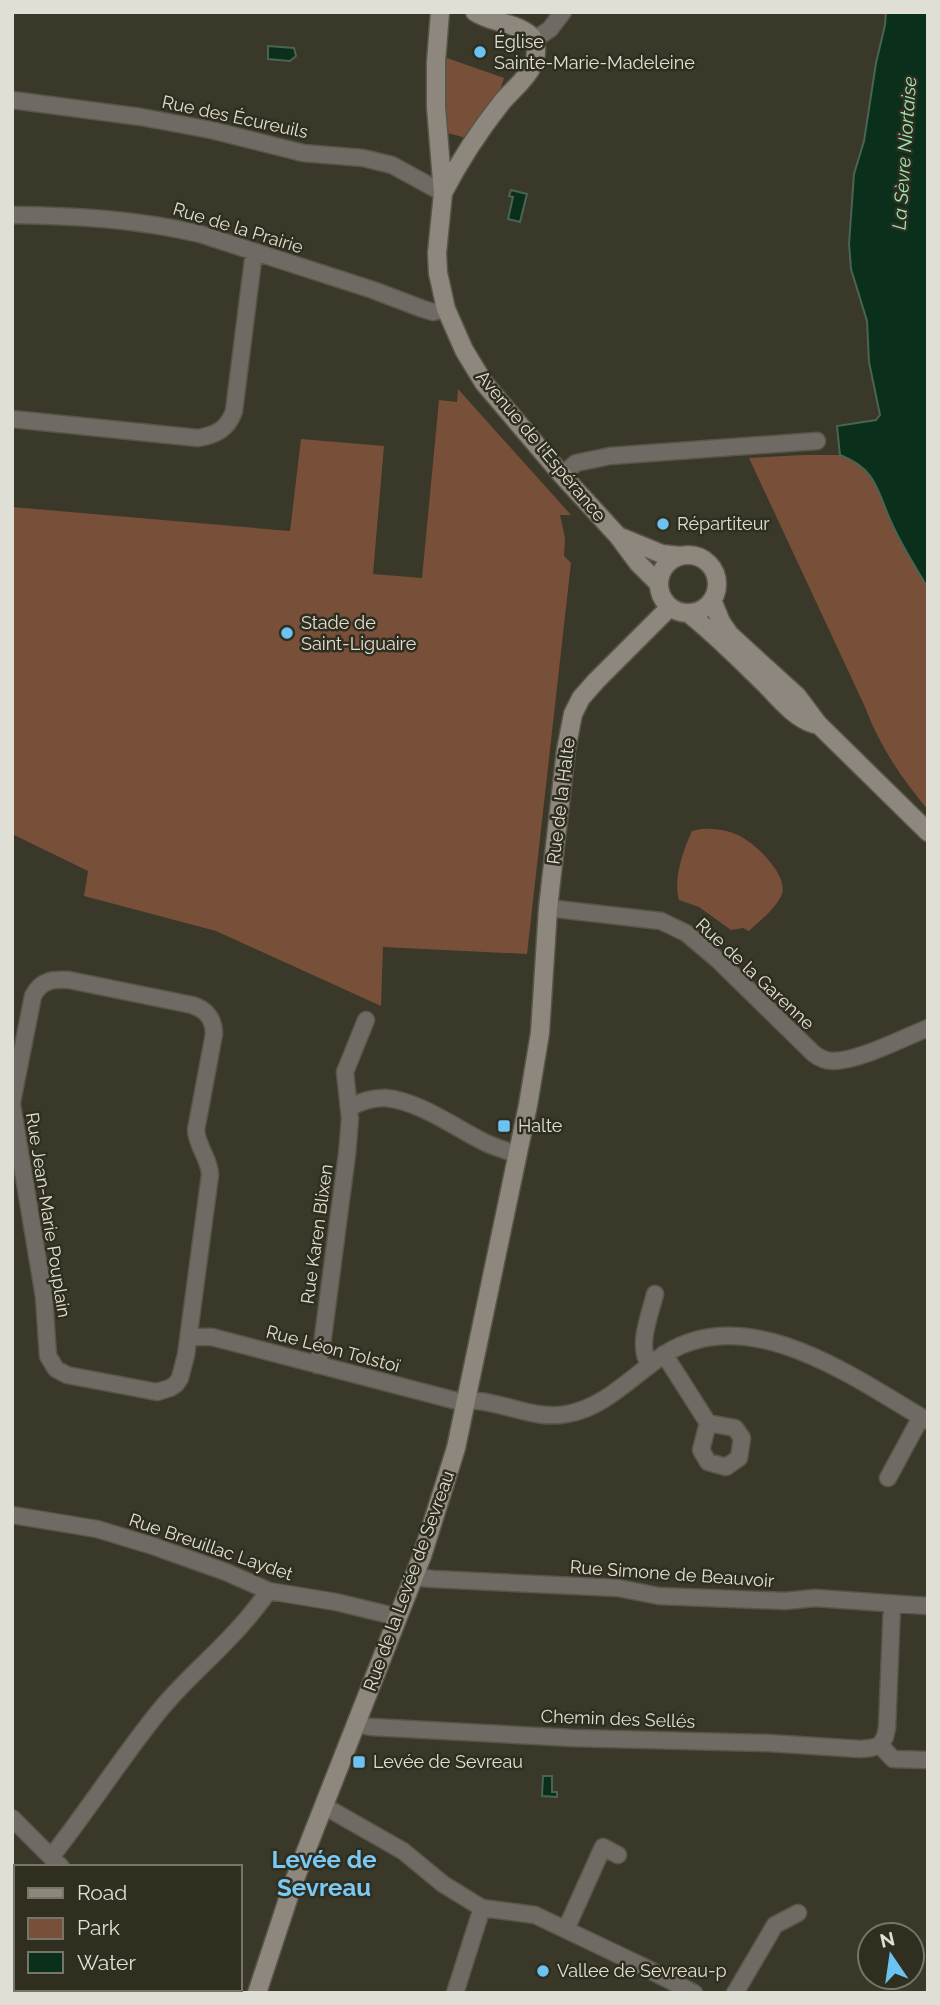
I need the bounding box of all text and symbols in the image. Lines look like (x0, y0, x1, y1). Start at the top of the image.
place label: Église Sainte-Marie-Madeleine (494, 30, 695, 73)
marker: Église Sainte-Marie-Madeleine (472, 44, 488, 60)
water label: La Sèvre Niortaise (888, 76, 920, 230)
street label: Rue des Écureuils (160, 90, 310, 142)
street label: Rue de la Prairie (170, 198, 306, 257)
street label: Avenue de l'Espérance (472, 366, 611, 526)
place label: Répartiteur (677, 513, 770, 534)
marker: Répartiteur (655, 516, 671, 532)
place label: Stade de Saint-Liguaire (301, 612, 417, 654)
marker: Stade de Saint-Liguaire (279, 625, 295, 641)
street label: Rue de la Halte (542, 736, 579, 865)
street label: Rue de la Garenne (692, 913, 819, 1034)
street label: Rue Jean-Marie Pouplain (22, 1111, 75, 1319)
place label: Halte (518, 1115, 563, 1136)
marker: Halte (496, 1118, 512, 1134)
street label: Rue Karen Blixen (296, 1163, 337, 1305)
street label: Rue Léon Tolstoï (264, 1321, 402, 1376)
street label: Rue de la Levée de Sevreau (359, 1468, 458, 1694)
street label: Rue Breuillac Laydet (126, 1509, 296, 1584)
street label: Rue Simone de Beauvoir (569, 1556, 776, 1591)
street label: Chemin des Sellés (540, 1705, 696, 1732)
place label: Levée de Sevreau (373, 1751, 523, 1772)
marker: Levée de Sevreau (351, 1754, 367, 1770)
district label: Levée de Sevreau (271, 1845, 377, 1902)
legend (14, 1865, 242, 1991)
text: Road (77, 1880, 127, 1905)
text: Park (77, 1915, 120, 1940)
north arrow (856, 1921, 926, 1991)
text: N (878, 1927, 897, 1952)
text: Water (77, 1950, 136, 1975)
place label: Vallee de Sevreau-p (557, 1960, 727, 1981)
marker: Vallee de Sevreau-p (535, 1963, 551, 1979)

